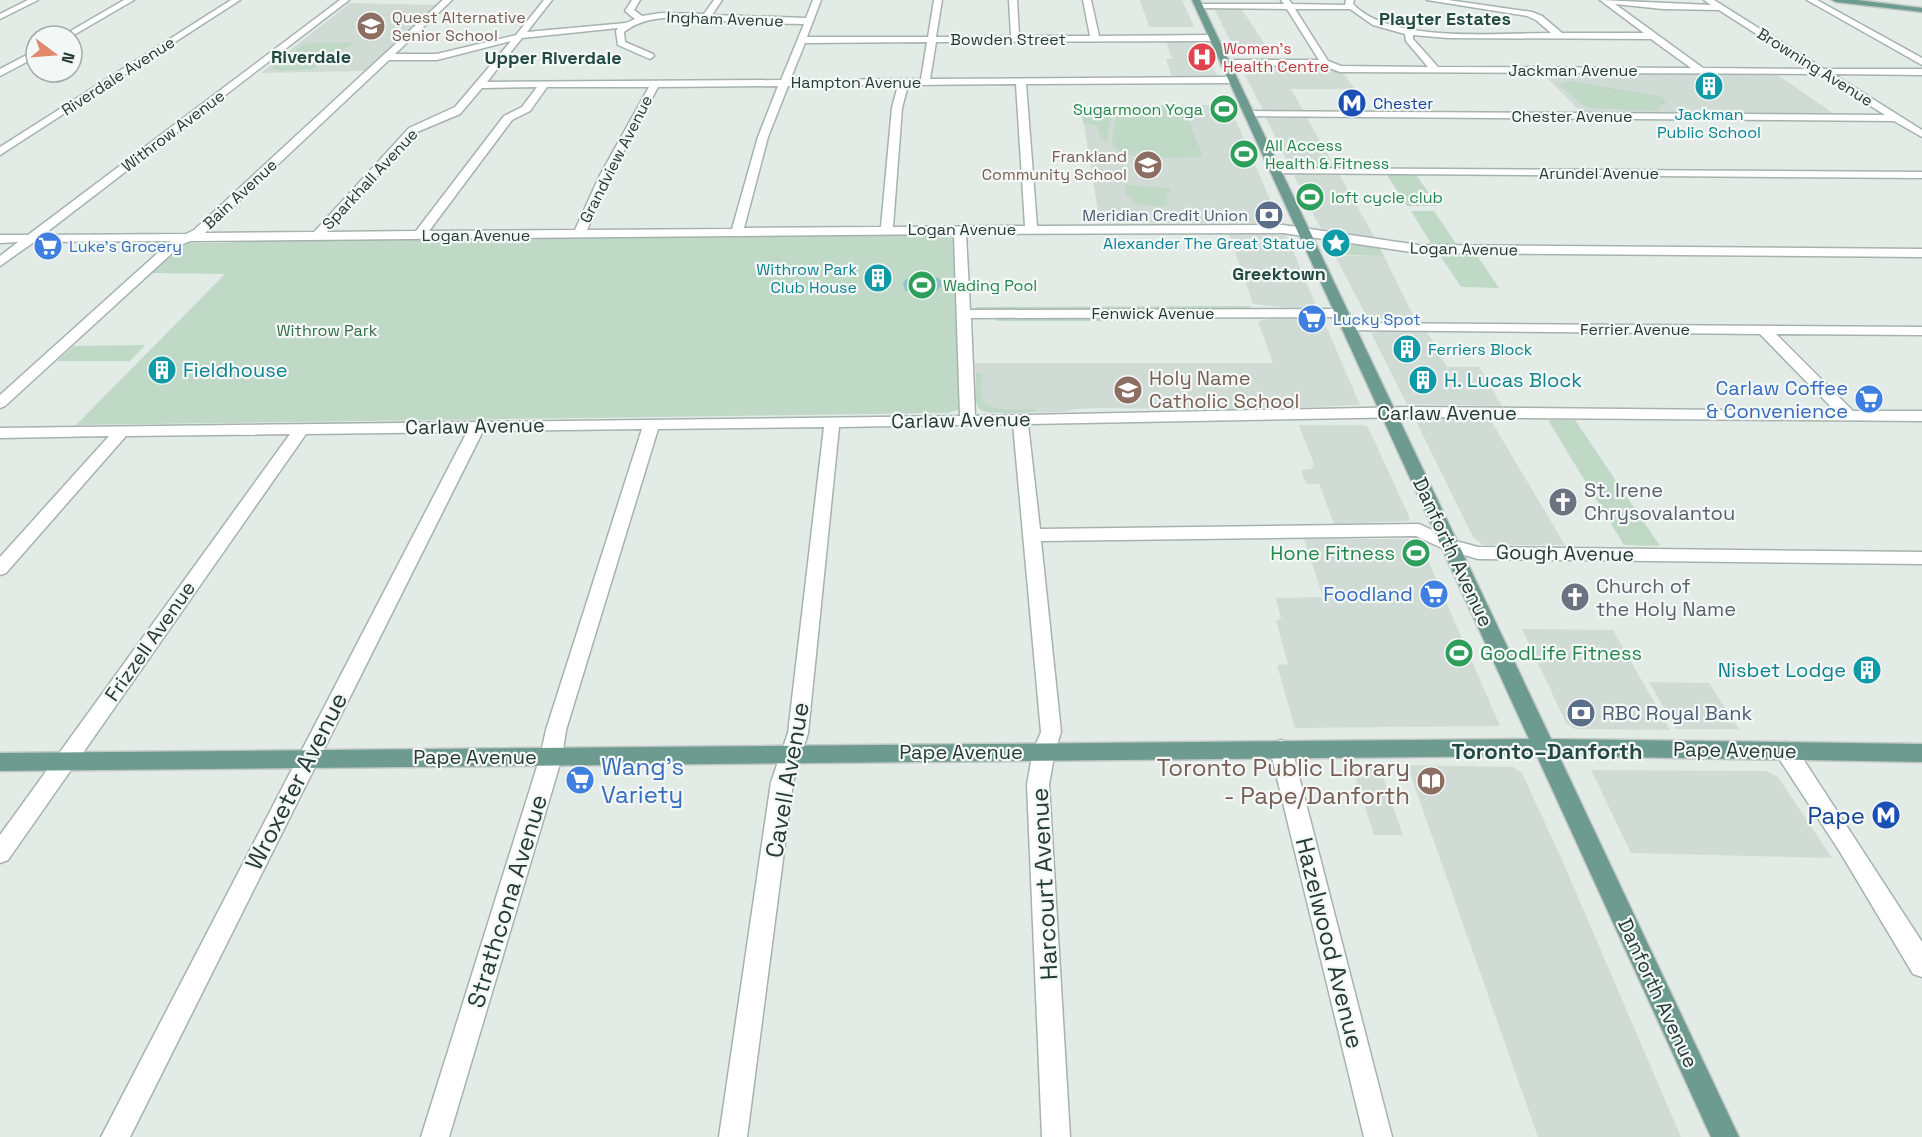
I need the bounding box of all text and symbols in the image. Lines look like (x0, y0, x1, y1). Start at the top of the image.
street label: Ingham Avenue (666, 6, 784, 32)
place label: Quest Alternative Senior School (392, 7, 526, 46)
district label: Playter Estates (1379, 7, 1511, 30)
school or university icon: Quest Alternative Senior School (355, 10, 387, 42)
street label: Browning Avenue (1753, 23, 1877, 111)
north arrow (24, 24, 84, 84)
street label: Bowden Street (950, 29, 1066, 50)
street label: Riverdale Avenue (57, 32, 179, 120)
place label: Women's Health Centre (1223, 38, 1329, 77)
hospital icon: Women's Health Centre (1186, 41, 1218, 73)
district label: Riverdale (271, 45, 351, 68)
district label: Upper Riverdale (484, 46, 622, 69)
text: N (56, 50, 80, 66)
street label: Jackman Avenue (1508, 60, 1638, 81)
building icon: Jackman Public School (1693, 70, 1725, 102)
street label: Hampton Avenue (791, 72, 921, 93)
street label: Withrow Avenue (117, 85, 229, 177)
metro station icon: Chester (1336, 87, 1368, 119)
street label: Grandview Avenue (575, 92, 657, 226)
sports icon: Sugarmoon Yoga (1208, 93, 1240, 125)
place label: Chester (1373, 93, 1433, 114)
place label: Sugarmoon Yoga (1073, 99, 1203, 120)
place label: Jackman Public School (1657, 104, 1761, 143)
street label: Chester Avenue (1512, 106, 1632, 127)
street label: Sparkhall Avenue (318, 124, 422, 234)
place label: All Access Health & Fitness (1265, 135, 1389, 174)
sports icon: All Access Health & Fitness (1228, 138, 1260, 170)
place label: Frankland Community School (982, 146, 1127, 185)
school or university icon: Frankland Community School (1132, 149, 1164, 181)
street label: Bain Avenue (198, 154, 282, 234)
street label: Arundel Avenue (1539, 163, 1659, 184)
sports icon: loft cycle club (1294, 181, 1326, 213)
place label: loft cycle club (1331, 187, 1443, 208)
bank icon: Meridian Credit Union (1253, 199, 1285, 231)
place label: Meridian Credit Union (1082, 205, 1248, 226)
street label: Logan Avenue (908, 219, 1016, 240)
street label: Logan Avenue (422, 225, 530, 246)
place icon: Alexander The Great Statue (1320, 227, 1352, 259)
supermarket icon: Luke's Grocery (32, 230, 64, 262)
place label: Alexander The Great Statue (1103, 233, 1315, 254)
place label: Luke's Grocery (69, 236, 182, 257)
street label: Logan Avenue (1410, 238, 1518, 260)
place label: Withrow Park Club House (756, 259, 857, 298)
building icon: Withrow Park Club House (862, 262, 894, 294)
district label: Greektown (1232, 262, 1326, 285)
sports icon: Wading Pool (906, 269, 938, 301)
place label: Wading Pool (943, 275, 1037, 296)
street label: Fenwick Avenue (1091, 303, 1215, 324)
supermarket icon: Lucky Spot (1296, 303, 1328, 335)
place label: Lucky Spot (1333, 309, 1421, 330)
street label: Ferrier Avenue (1580, 319, 1690, 340)
park label: Withrow Park (277, 320, 378, 341)
building icon: Ferriers Block (1391, 333, 1423, 365)
place label: Ferriers Block (1428, 339, 1533, 360)
building icon: Fieldhouse (146, 354, 178, 386)
place label: Fieldhouse (183, 357, 288, 383)
building icon: H. Lucas Block (1407, 364, 1439, 396)
place label: Holy Name Catholic School (1149, 365, 1300, 414)
place label: H. Lucas Block (1444, 367, 1582, 393)
school or university icon: Holy Name Catholic School (1112, 374, 1144, 406)
place label: Carlaw Coffee & Convenience (1706, 375, 1848, 424)
supermarket icon: Carlaw Coffee & Convenience (1853, 383, 1885, 415)
street label: Carlaw Avenue (1377, 400, 1517, 426)
street label: Carlaw Avenue (891, 406, 1031, 434)
street label: Carlaw Avenue (405, 412, 545, 440)
street label: Danforth Avenue (1407, 473, 1499, 631)
place label: St. Irene Chrysovalantou (1584, 477, 1735, 526)
church icon: St. Irene Chrysovalantou (1547, 486, 1579, 518)
sports icon: Hone Fitness (1400, 537, 1432, 569)
street label: Gough Avenue (1496, 539, 1634, 567)
place label: Hone Fitness (1270, 540, 1395, 566)
place label: Church of the Holy Name (1596, 573, 1736, 622)
street label: Frizzell Avenue (99, 576, 201, 706)
supermarket icon: Foodland (1418, 578, 1450, 610)
place label: Foodland (1323, 581, 1413, 607)
church icon: Church of the Holy Name (1559, 581, 1591, 613)
sports icon: GoodLife Fitness (1443, 637, 1475, 669)
place label: GoodLife Fitness (1480, 640, 1642, 666)
building icon: Nisbet Lodge (1851, 654, 1883, 686)
place label: Nisbet Lodge (1718, 657, 1846, 683)
street label: Wroxeter Avenue (238, 687, 354, 875)
bank icon: RBC Royal Bank (1565, 697, 1597, 729)
street label: Cavell Avenue (758, 700, 816, 860)
place label: RBC Royal Bank (1602, 700, 1753, 726)
street label: Pape Avenue (1673, 736, 1797, 764)
district label: Toronto–Danforth (1452, 737, 1642, 765)
street label: Pape Avenue (899, 739, 1023, 765)
street label: Pape Avenue (413, 744, 537, 770)
place label: Wang's Variety (601, 751, 684, 810)
place label: Toronto Public Library - Pape/Danforth (1157, 752, 1410, 811)
supermarket icon: Wang's Variety (564, 764, 596, 796)
library icon: Toronto Public Library - Pape/Danforth (1415, 765, 1447, 797)
street label: Harcourt Avenue (1023, 787, 1065, 981)
street label: Strathcona Avenue (460, 791, 554, 1011)
metro station icon: Pape (1870, 799, 1902, 831)
place label: Pape (1807, 800, 1865, 831)
street label: Hazelwood Avenue (1289, 834, 1371, 1052)
street label: Danforth Avenue (1612, 914, 1704, 1072)

